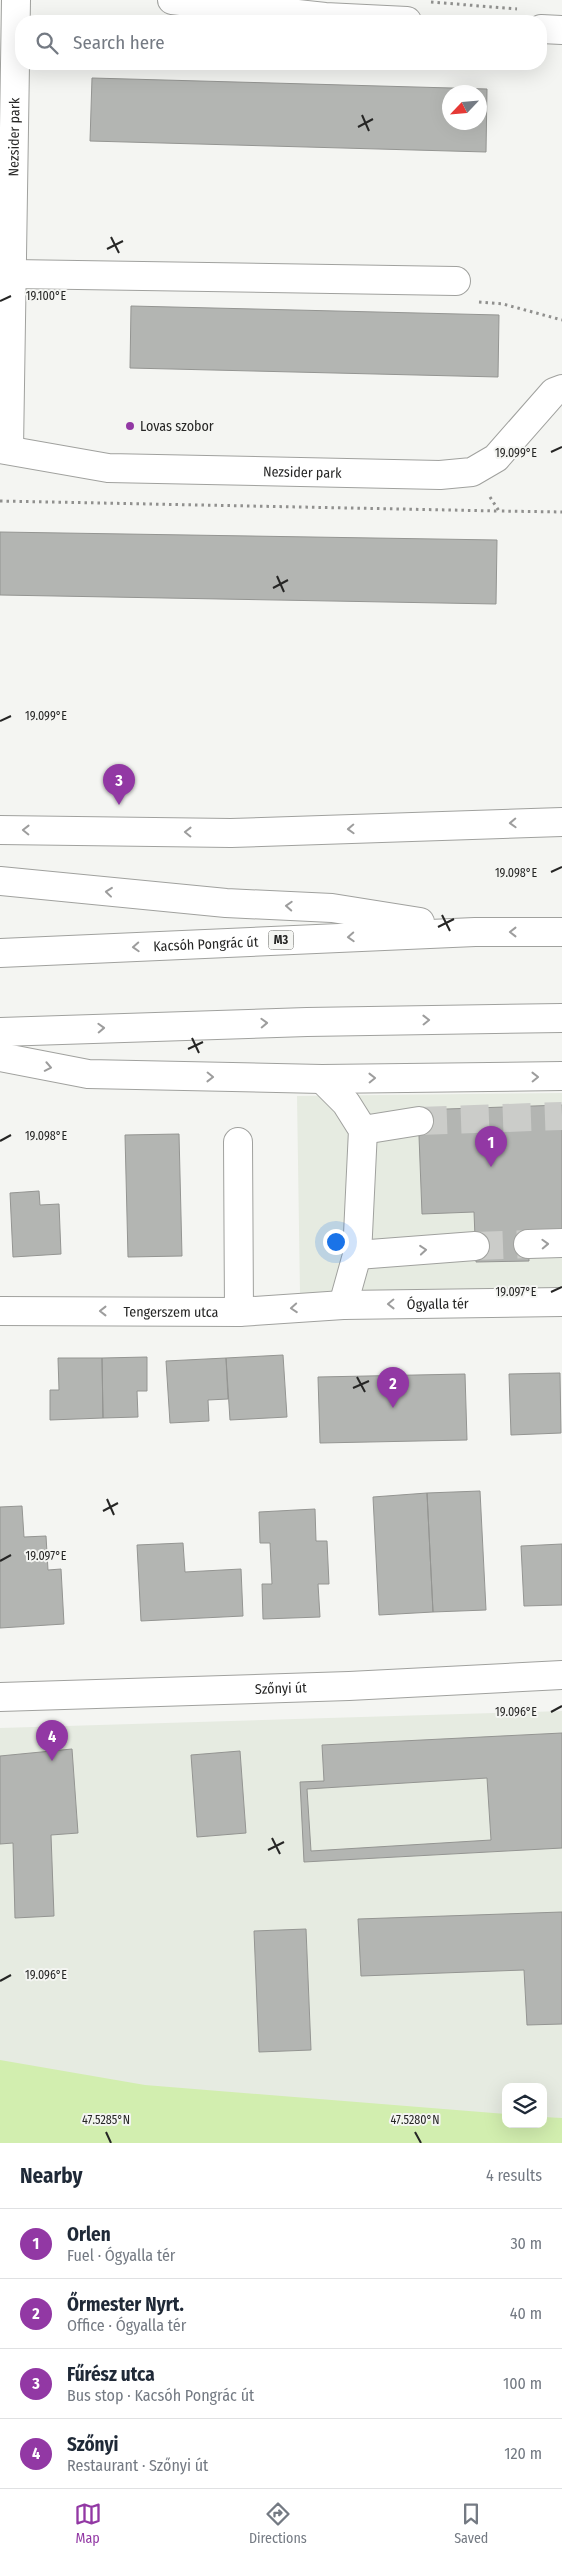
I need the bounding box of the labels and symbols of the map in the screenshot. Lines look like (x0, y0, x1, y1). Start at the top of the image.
north arrow (442, 85, 487, 130)
street label: Nezsider park (5, 97, 23, 176)
text: 19.100°E (26, 289, 67, 303)
place label: Lovas szobor (140, 418, 214, 435)
marker: Lovas szobor (124, 420, 136, 432)
text: 19.099°E (495, 446, 537, 460)
street label: Nezsider park (263, 463, 342, 481)
text: 19.099°E (25, 709, 67, 723)
pin: 3 (103, 764, 135, 805)
one-way arrow (509, 818, 517, 829)
one-way arrow (347, 823, 355, 834)
one-way arrow (22, 825, 30, 836)
one-way arrow (184, 827, 192, 837)
text: 19.098°E (495, 866, 537, 880)
one-way arrow (105, 887, 113, 898)
one-way arrow (284, 901, 292, 911)
one-way arrow (509, 927, 517, 937)
road number: M3 (268, 930, 294, 950)
one-way arrow (347, 932, 355, 943)
street label: Kacsóh Pongrác út (153, 933, 259, 955)
one-way arrow (132, 941, 140, 952)
one-way arrow (422, 1015, 430, 1025)
one-way arrow (260, 1018, 268, 1028)
one-way arrow (97, 1023, 105, 1034)
one-way arrow (43, 1061, 52, 1071)
one-way arrow (206, 1072, 214, 1082)
one-way arrow (531, 1072, 539, 1082)
one-way arrow (368, 1073, 376, 1084)
pin: 1 (475, 1126, 507, 1167)
text: 19.098°E (25, 1129, 67, 1143)
your location (323, 1229, 349, 1255)
one-way arrow (541, 1238, 549, 1249)
one-way arrow (420, 1245, 428, 1256)
text: 19.097°E (496, 1285, 537, 1299)
street label: Ógyalla tér (407, 1295, 469, 1313)
one-way arrow (387, 1299, 394, 1309)
one-way arrow (290, 1302, 298, 1313)
street label: Tengerszem utca (124, 1303, 219, 1320)
one-way arrow (99, 1306, 106, 1316)
pin: 2 (377, 1367, 409, 1408)
text: 19.097°E (26, 1549, 67, 1563)
street label: Szőnyi út (255, 1679, 307, 1697)
text: 19.096°E (495, 1705, 537, 1719)
pin: 4 (36, 1720, 68, 1761)
text: 19.096°E (25, 1968, 67, 1982)
text: 47.5285°N (82, 2113, 130, 2127)
text: 47.5280°N (391, 2113, 439, 2127)

